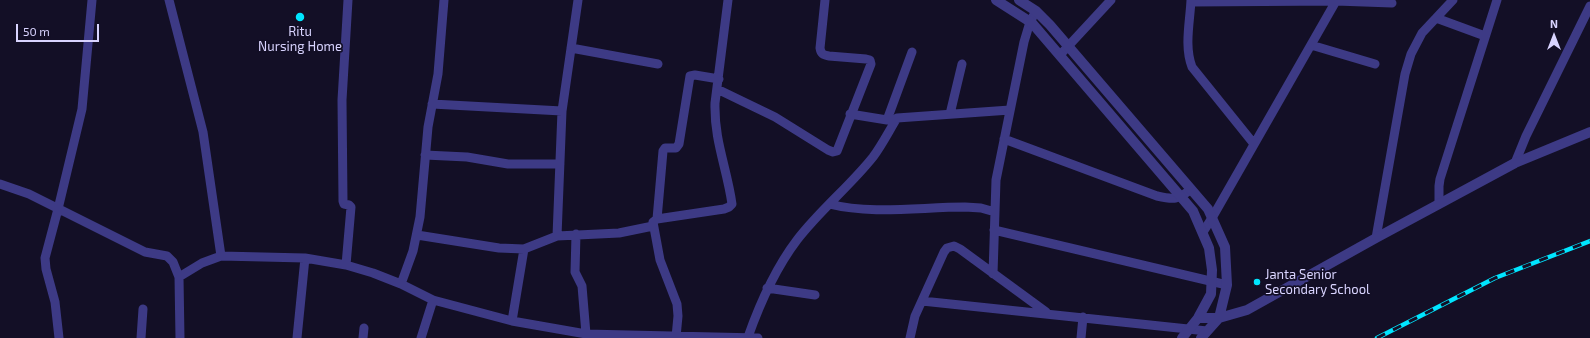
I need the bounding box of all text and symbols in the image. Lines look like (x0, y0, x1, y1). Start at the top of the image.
marker: Ritu Nursing Home (294, 11, 306, 23)
scale bar (18, 16, 101, 42)
north arrow (1534, 16, 1574, 56)
text: N (1550, 17, 1558, 30)
text: 50 m (23, 24, 50, 38)
place label: Ritu Nursing Home (258, 24, 342, 55)
place label: Janta Senior Secondary School (1265, 267, 1370, 298)
marker: Janta Senior Secondary School (1252, 277, 1262, 287)

